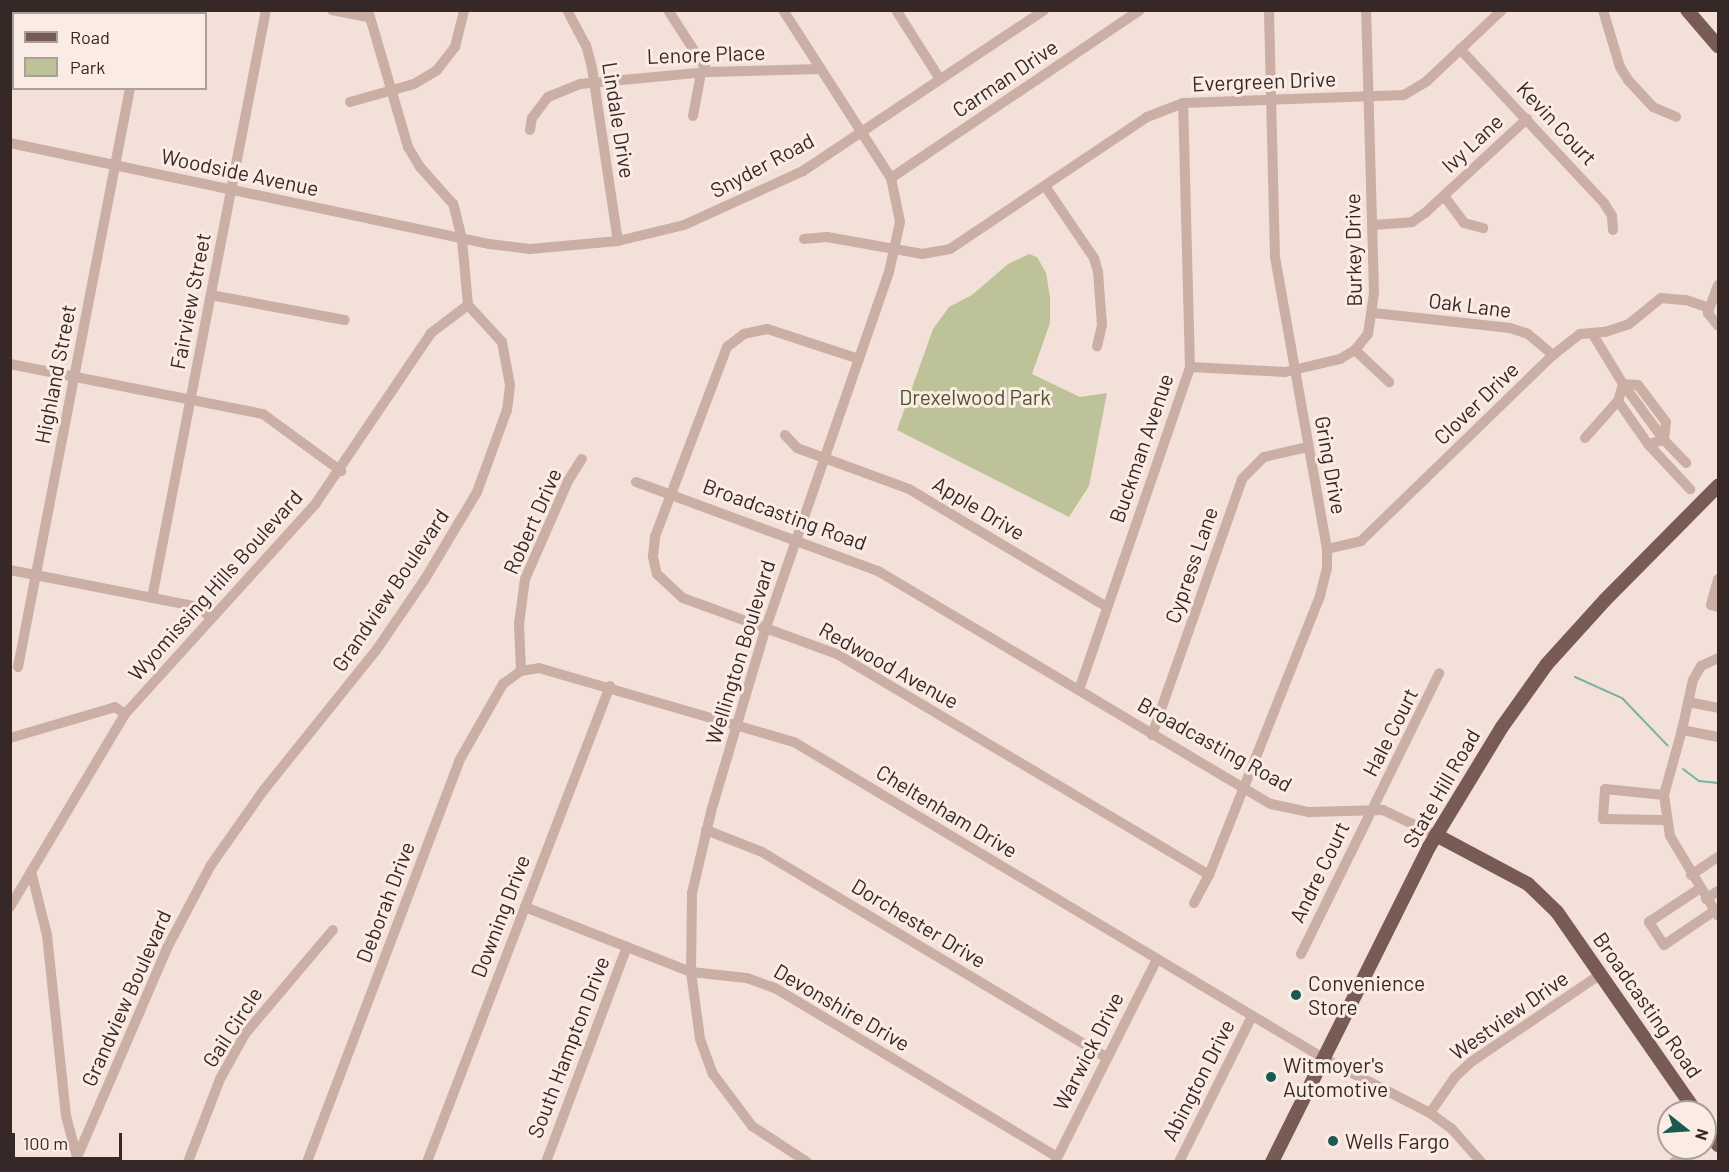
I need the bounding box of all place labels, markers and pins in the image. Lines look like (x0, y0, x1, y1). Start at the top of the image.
place label: Convenience Store (1308, 970, 1425, 1020)
marker: Convenience Store (1289, 988, 1303, 1002)
place label: Witmoyer's Automotive (1283, 1052, 1388, 1102)
marker: Witmoyer's Automotive (1264, 1070, 1278, 1084)
place label: Wells Fargo (1345, 1128, 1450, 1154)
marker: Wells Fargo (1326, 1134, 1340, 1148)

